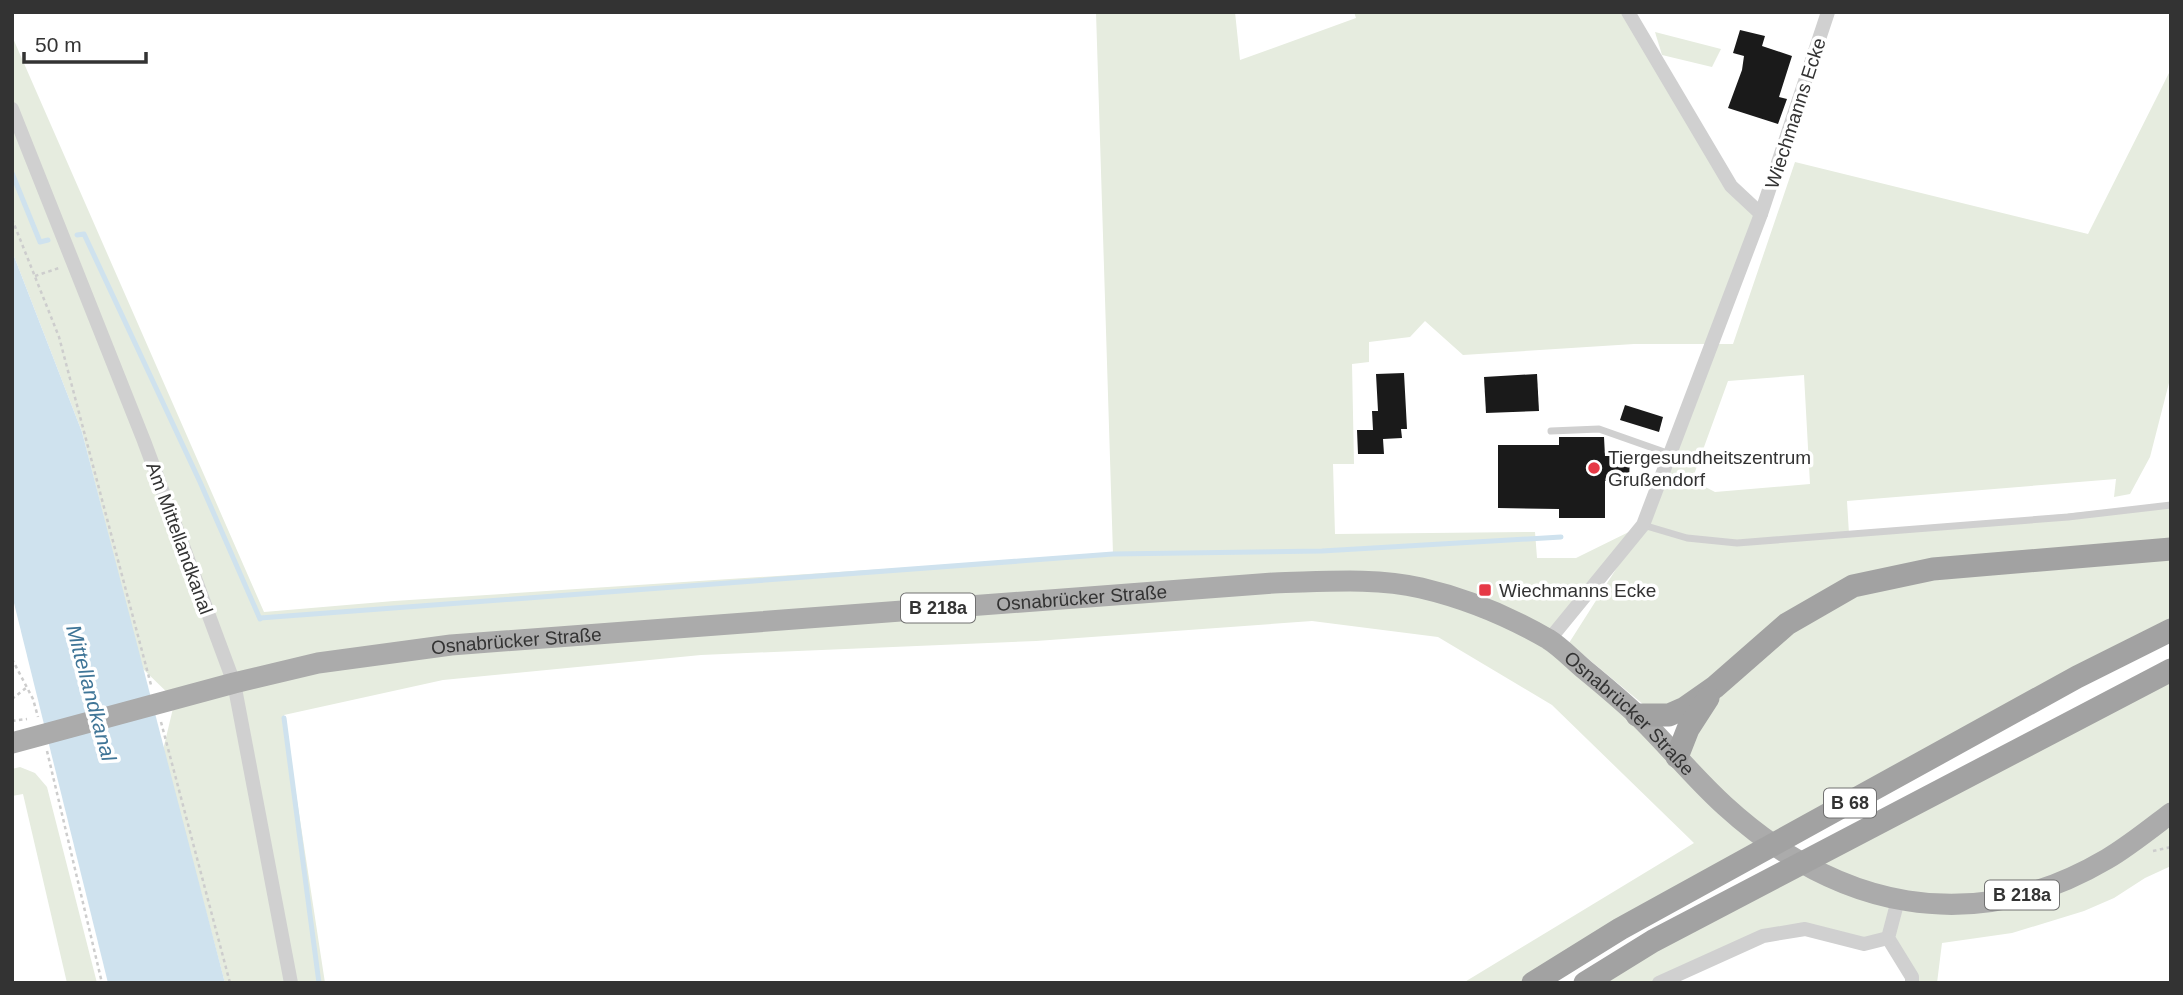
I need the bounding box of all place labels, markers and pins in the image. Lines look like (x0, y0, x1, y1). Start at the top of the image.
place label: Tiergesundheitszentrum Grußendorf (1608, 447, 1811, 490)
marker: Tiergesundheitszentrum Grußendorf (1586, 460, 1602, 476)
place label: Wiechmanns Ecke (1499, 580, 1656, 601)
marker: Wiechmanns Ecke (1477, 582, 1493, 598)

